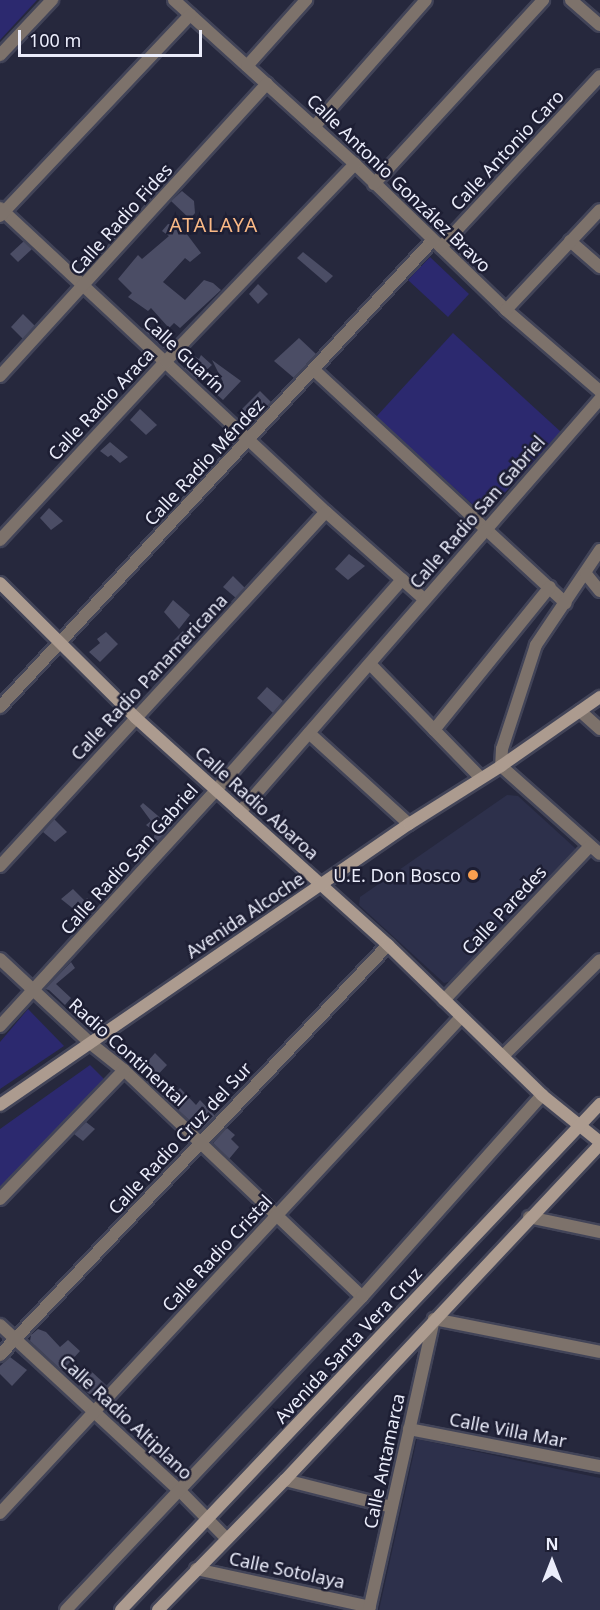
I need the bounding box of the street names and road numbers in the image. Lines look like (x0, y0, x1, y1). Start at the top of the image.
street label: Calle Antonio Caro (446, 85, 568, 215)
street label: Calle Antonio González Bravo (303, 89, 495, 277)
street label: Calle Radio Fides (65, 159, 177, 279)
street label: Calle Guarín (139, 311, 229, 397)
street label: Calle Radio Araca (43, 343, 159, 465)
street label: Calle Radio Méndez (140, 394, 268, 530)
street label: Calle Radio San Gabriel (405, 431, 549, 593)
street label: Calle Radio Panamericana (66, 589, 232, 765)
street label: Calle Radio Abaroa (191, 742, 323, 864)
street label: Calle Radio San Gabriel (56, 779, 202, 939)
street label: Calle Paredes (457, 861, 551, 959)
street label: Avenida Alcoche (182, 867, 308, 963)
street label: Radio Continental (65, 994, 191, 1110)
street label: Calle Radio Cruz del Sur (104, 1057, 256, 1219)
street label: Calle Radio Cristal (157, 1190, 277, 1316)
street label: Avenida Santa Vera Cruz (270, 1262, 426, 1428)
street label: Calle Radio Altiplano (55, 1350, 197, 1484)
street label: Calle Antamarca (359, 1391, 409, 1531)
street label: Calle Villa Mar (448, 1408, 568, 1452)
street label: Calle Sotolaya (227, 1547, 347, 1593)

